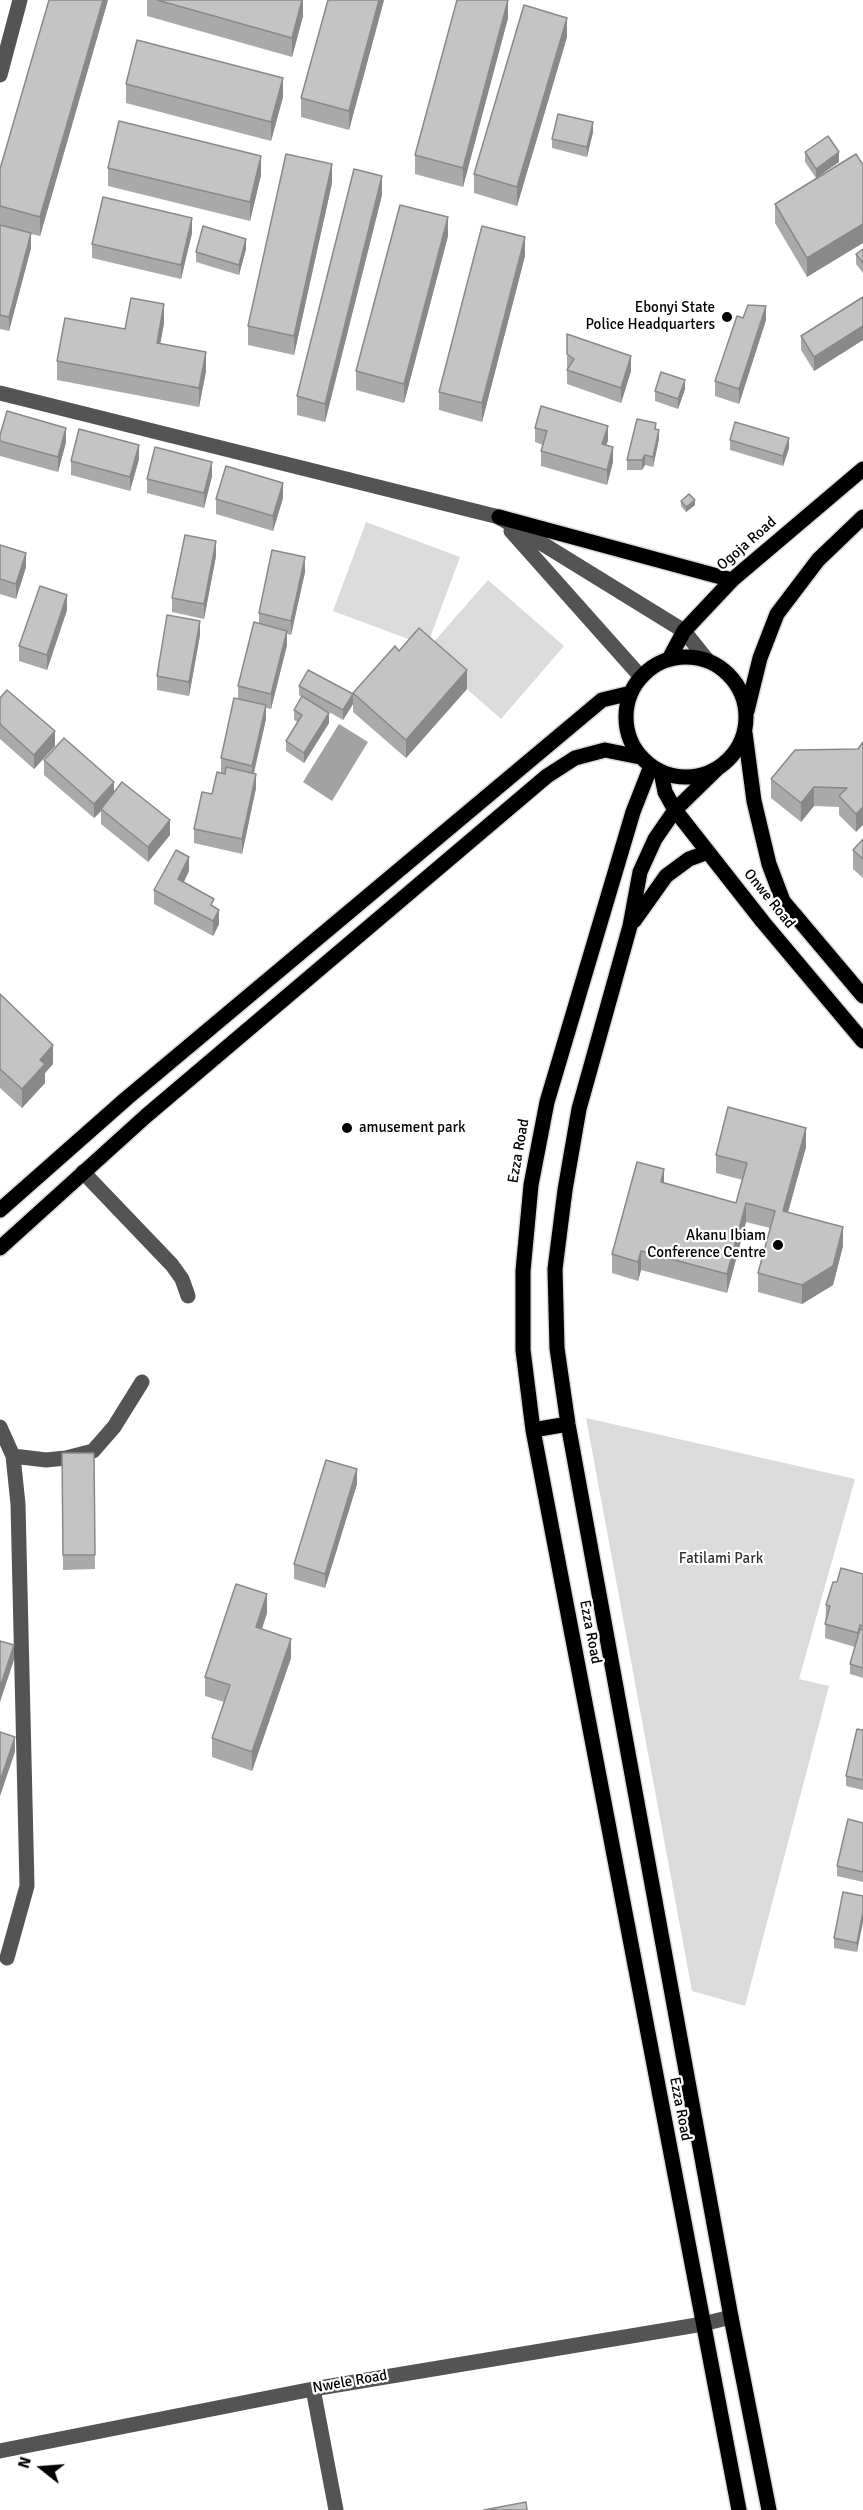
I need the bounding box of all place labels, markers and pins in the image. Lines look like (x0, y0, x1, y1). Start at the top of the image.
place label: Ebonyi State Police Headquarters (586, 299, 715, 334)
marker: Ebonyi State Police Headquarters (720, 310, 734, 324)
place label: amusement park (359, 1119, 466, 1137)
marker: amusement park (340, 1121, 354, 1135)
place label: Akanu Ibiam Conference Centre (647, 1227, 766, 1262)
marker: Akanu Ibiam Conference Centre (771, 1238, 785, 1252)

